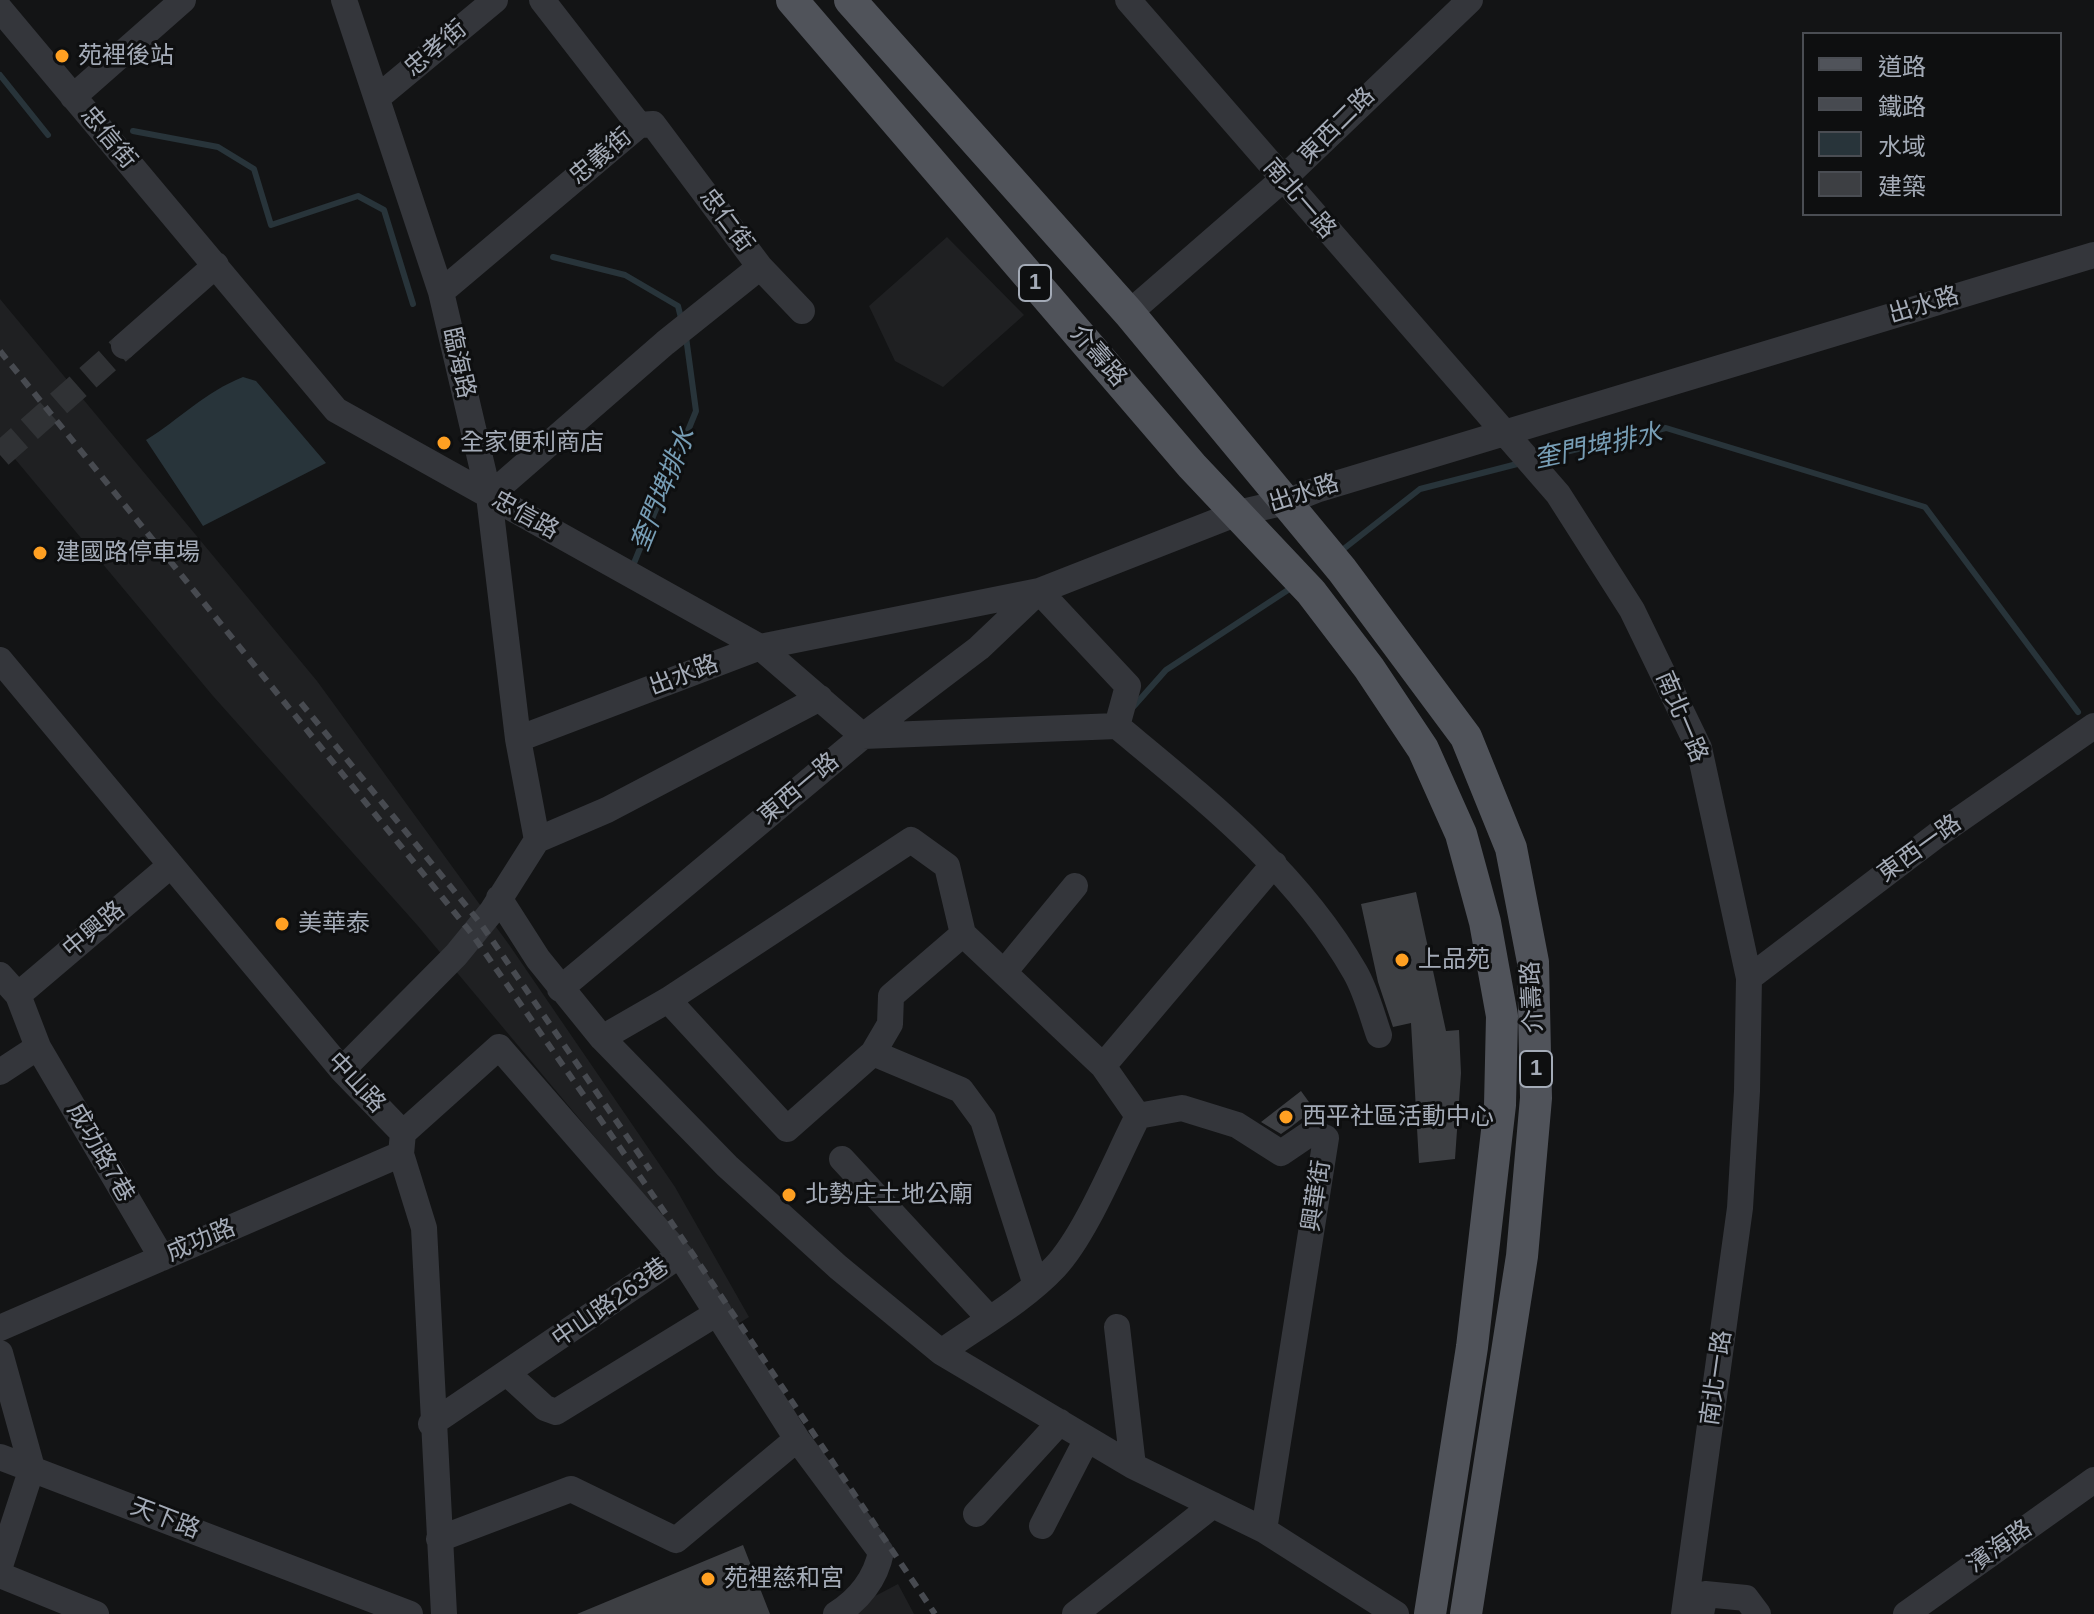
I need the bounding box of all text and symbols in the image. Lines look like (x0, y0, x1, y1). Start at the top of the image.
street label: 忠孝街 (399, 15, 473, 83)
legend (1802, 32, 2062, 216)
place label: 苑裡後站 (78, 42, 174, 70)
marker: 苑裡後站 (53, 47, 71, 65)
text: 道路 (1878, 53, 1926, 80)
street label: 東西二路 (1293, 82, 1381, 170)
text: 鐵路 (1878, 93, 1926, 120)
street label: 忠信街 (74, 101, 142, 175)
street label: 忠義街 (564, 123, 638, 191)
text: 水域 (1878, 133, 1926, 160)
street label: 南北一路 (1257, 153, 1341, 245)
text: 建築 (1878, 173, 1926, 200)
street label: 忠仁街 (693, 184, 759, 258)
road number: 1 (1019, 265, 1051, 301)
street label: 出水路 (1885, 282, 1963, 330)
street label: 介壽路 (1064, 319, 1132, 393)
street label: 臨海路 (436, 325, 480, 401)
water label: 奎門埤排水 (1531, 418, 1665, 476)
water label: 奎門埤排水 (625, 424, 703, 556)
place label: 全家便利商店 (460, 429, 604, 457)
marker: 全家便利商店 (435, 434, 453, 452)
street label: 出水路 (1265, 469, 1343, 519)
street label: 忠信路 (487, 486, 563, 546)
place label: 建國路停車場 (56, 539, 200, 567)
marker: 建國路停車場 (31, 544, 49, 562)
street label: 出水路 (645, 650, 723, 702)
street label: 南北一路 (1649, 667, 1713, 767)
street label: 東西一路 (753, 747, 845, 831)
street label: 東西一路 (1873, 809, 1967, 889)
street label: 中興路 (57, 896, 131, 964)
place label: 美華泰 (298, 910, 370, 938)
marker: 美華泰 (273, 915, 291, 933)
place label: 上品苑 (1418, 946, 1490, 974)
marker: 上品苑 (1393, 951, 1411, 969)
street label: 介壽路 (1517, 960, 1549, 1034)
street label: 中山路 (321, 1047, 391, 1119)
road number: 1 (1520, 1051, 1552, 1087)
street label: 成功路7巷 (60, 1098, 140, 1208)
place label: 西平社區活動中心 (1302, 1103, 1494, 1131)
marker: 西平社區活動中心 (1277, 1108, 1295, 1126)
street label: 興華街 (1297, 1158, 1337, 1234)
place label: 北勢庄土地公廟 (805, 1181, 973, 1209)
marker: 北勢庄土地公廟 (780, 1186, 798, 1204)
street label: 成功路 (162, 1214, 240, 1268)
street label: 中山路263巷 (547, 1252, 675, 1354)
street label: 南北一路 (1696, 1328, 1738, 1428)
street label: 天下路 (126, 1493, 204, 1545)
street label: 濱海路 (1962, 1515, 2038, 1579)
place label: 苑裡慈和宮 (724, 1565, 844, 1593)
marker: 苑裡慈和宮 (699, 1570, 717, 1588)

